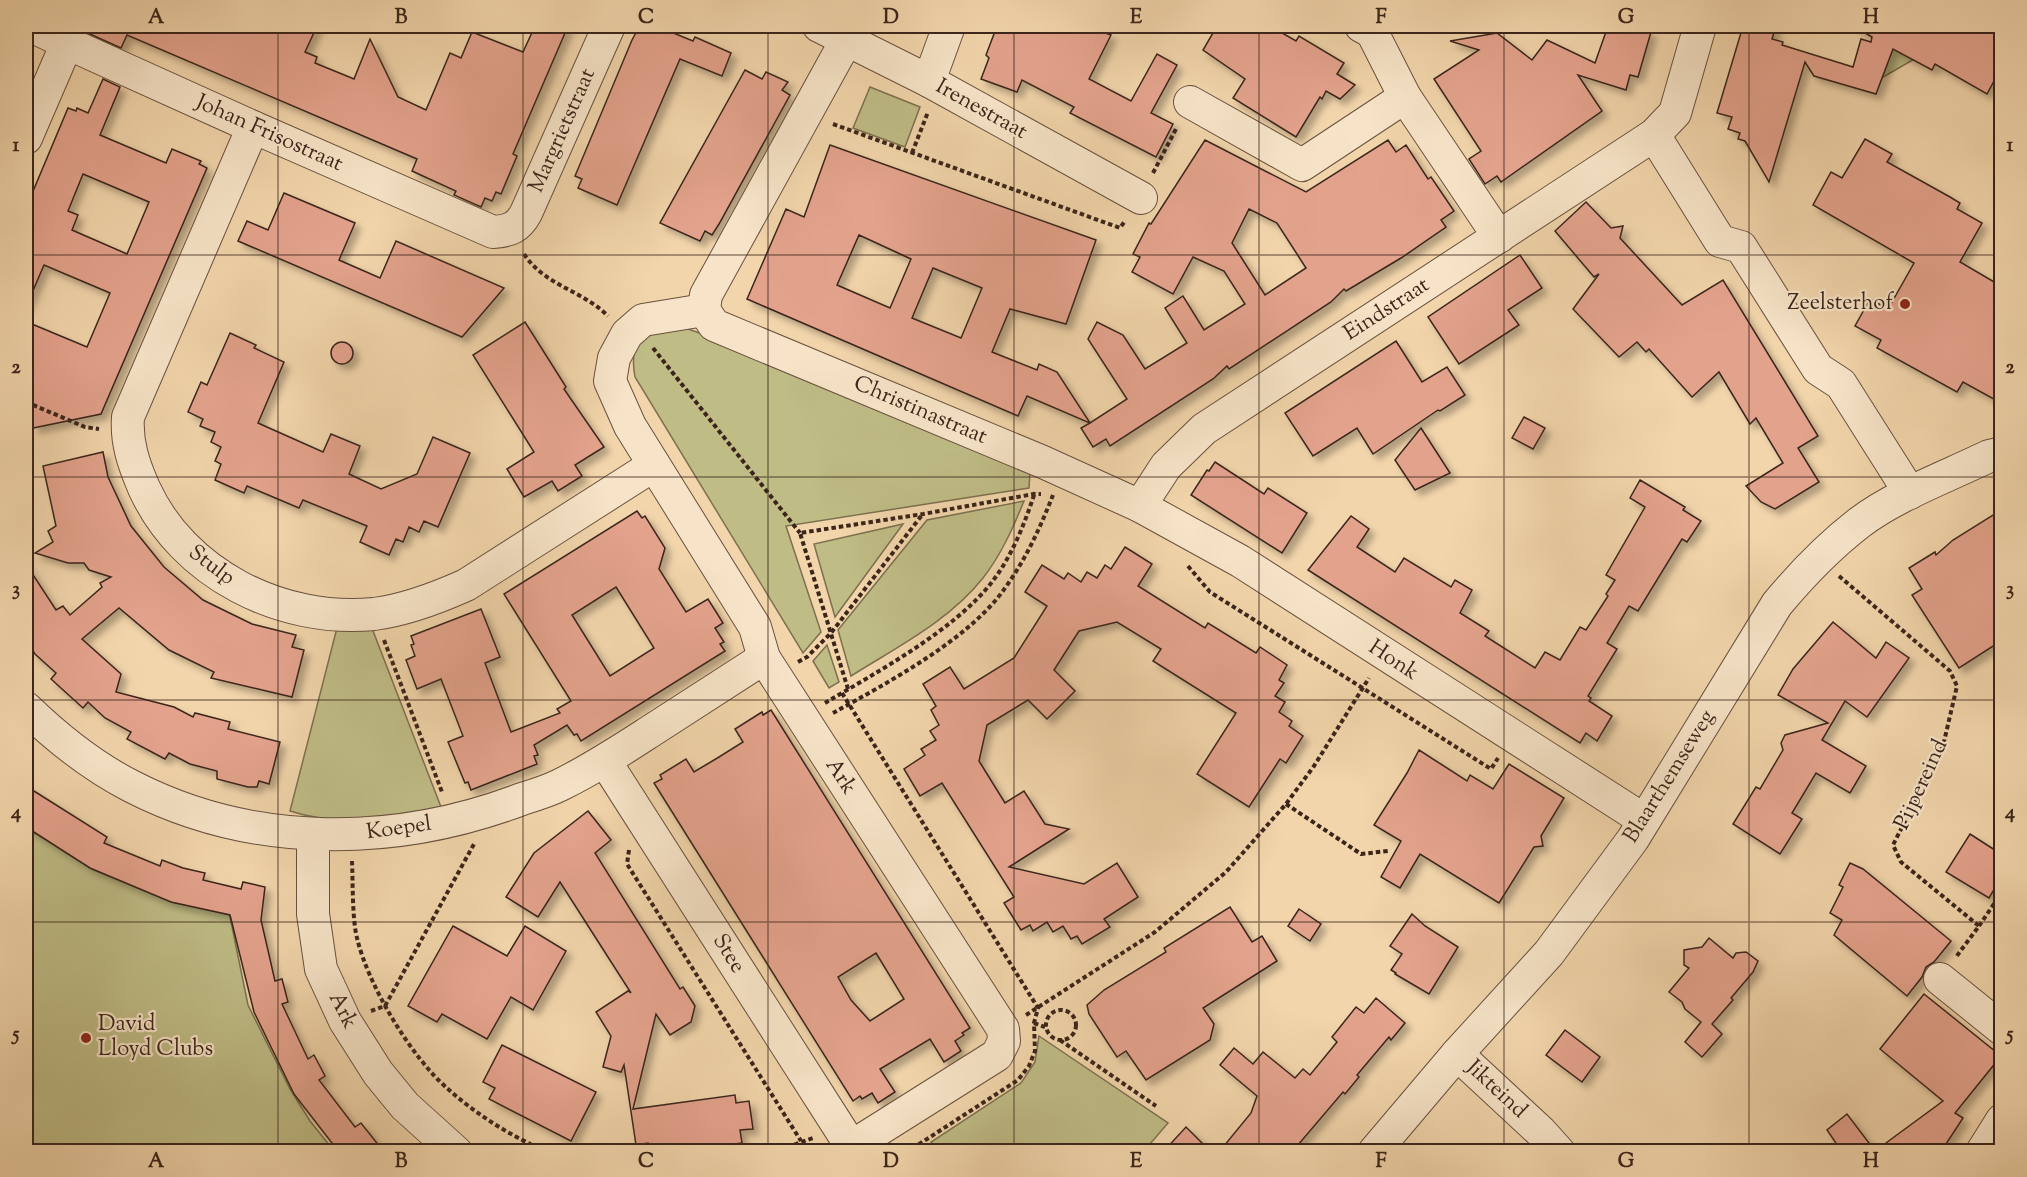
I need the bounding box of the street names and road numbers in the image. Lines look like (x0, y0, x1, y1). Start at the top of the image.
street label: Margrietstraat (521, 63, 605, 198)
street label: Irenestraat (929, 72, 1033, 149)
street label: Johan Frisostraat (189, 87, 348, 181)
street label: Eindstraat (1338, 270, 1437, 350)
street label: Christinastraat (848, 368, 992, 454)
street label: Stulp (181, 538, 241, 594)
street label: Honk (1361, 633, 1425, 689)
street label: Blaarthemseweg (1616, 704, 1724, 850)
street label: Pijpereind (1887, 734, 1957, 836)
street label: Ark (816, 753, 864, 801)
street label: Koepel (364, 809, 434, 849)
street label: Stee (704, 928, 752, 980)
street label: Ark (319, 987, 365, 1035)
street label: Jikteind (1457, 1053, 1534, 1127)

